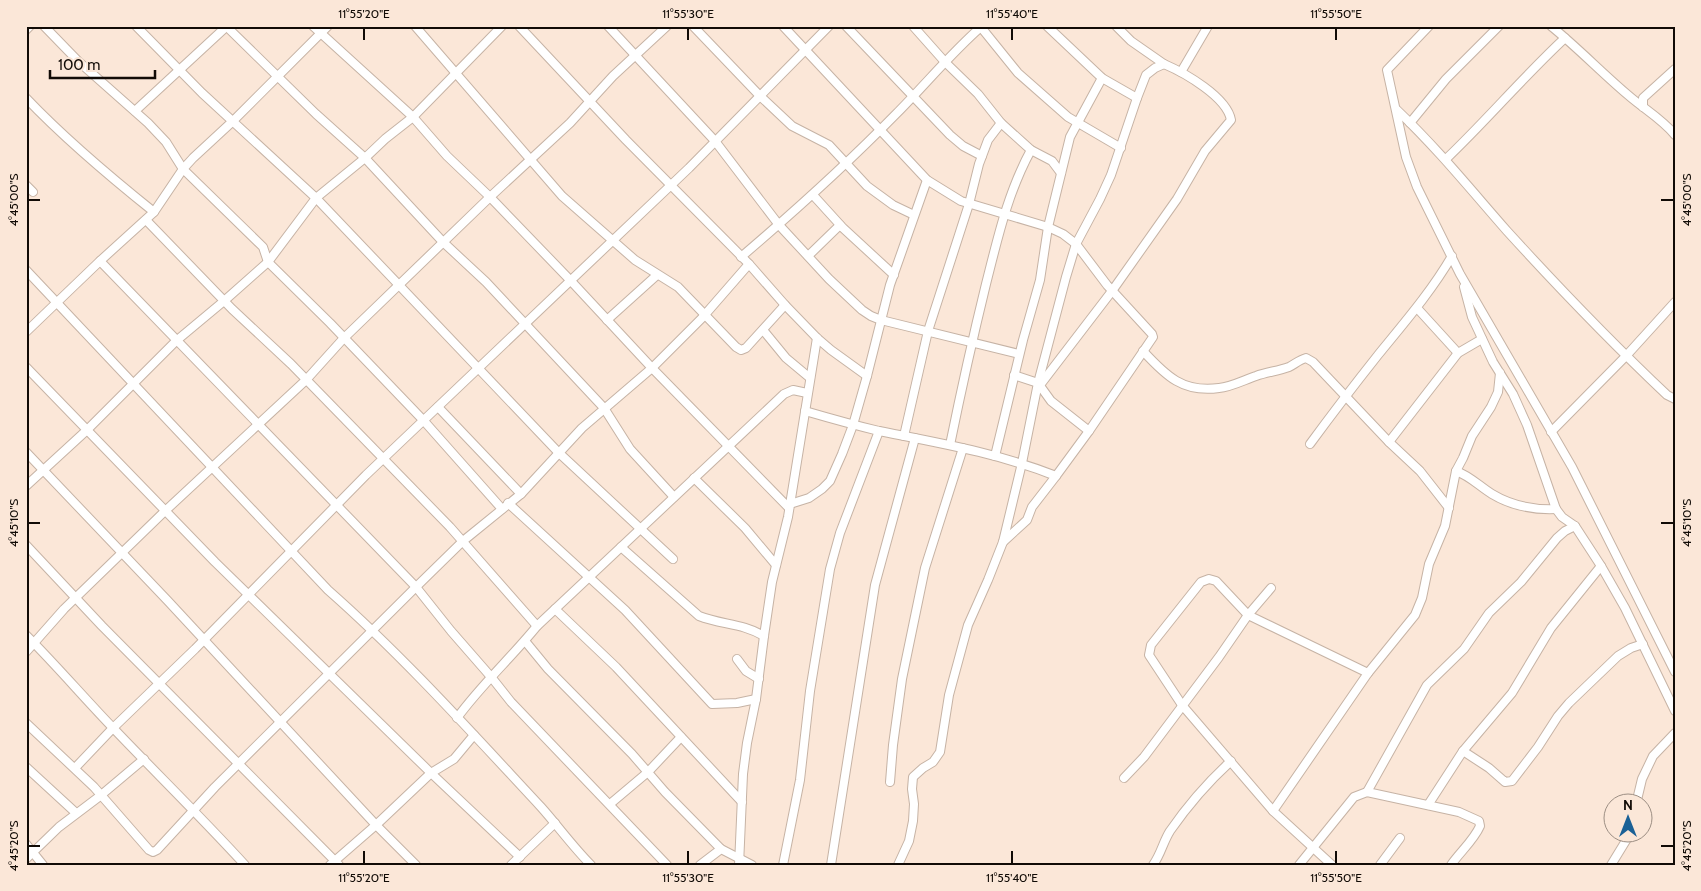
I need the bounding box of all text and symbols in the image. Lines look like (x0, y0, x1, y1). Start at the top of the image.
text: 11°55'20"E (338, 6, 390, 21)
text: 11°55'30"E (662, 6, 714, 21)
text: 11°55'40"E (986, 6, 1038, 21)
text: 11°55'50"E (1310, 6, 1362, 21)
scale bar (50, 48, 155, 80)
text: 100 m (58, 56, 100, 74)
text: 4°45'00"S (6, 173, 21, 227)
text: 4°45'00"S (1679, 173, 1694, 227)
text: 4°45'10"S (6, 499, 21, 547)
text: 4°45'10"S (1679, 499, 1694, 547)
north arrow (1604, 794, 1654, 844)
text: N (1623, 796, 1633, 814)
text: 4°45'20"S (6, 820, 21, 872)
text: 4°45'20"S (1679, 820, 1694, 872)
text: 11°55'20"E (338, 870, 390, 885)
text: 11°55'30"E (662, 870, 714, 885)
text: 11°55'40"E (986, 870, 1038, 885)
text: 11°55'50"E (1310, 870, 1362, 885)

